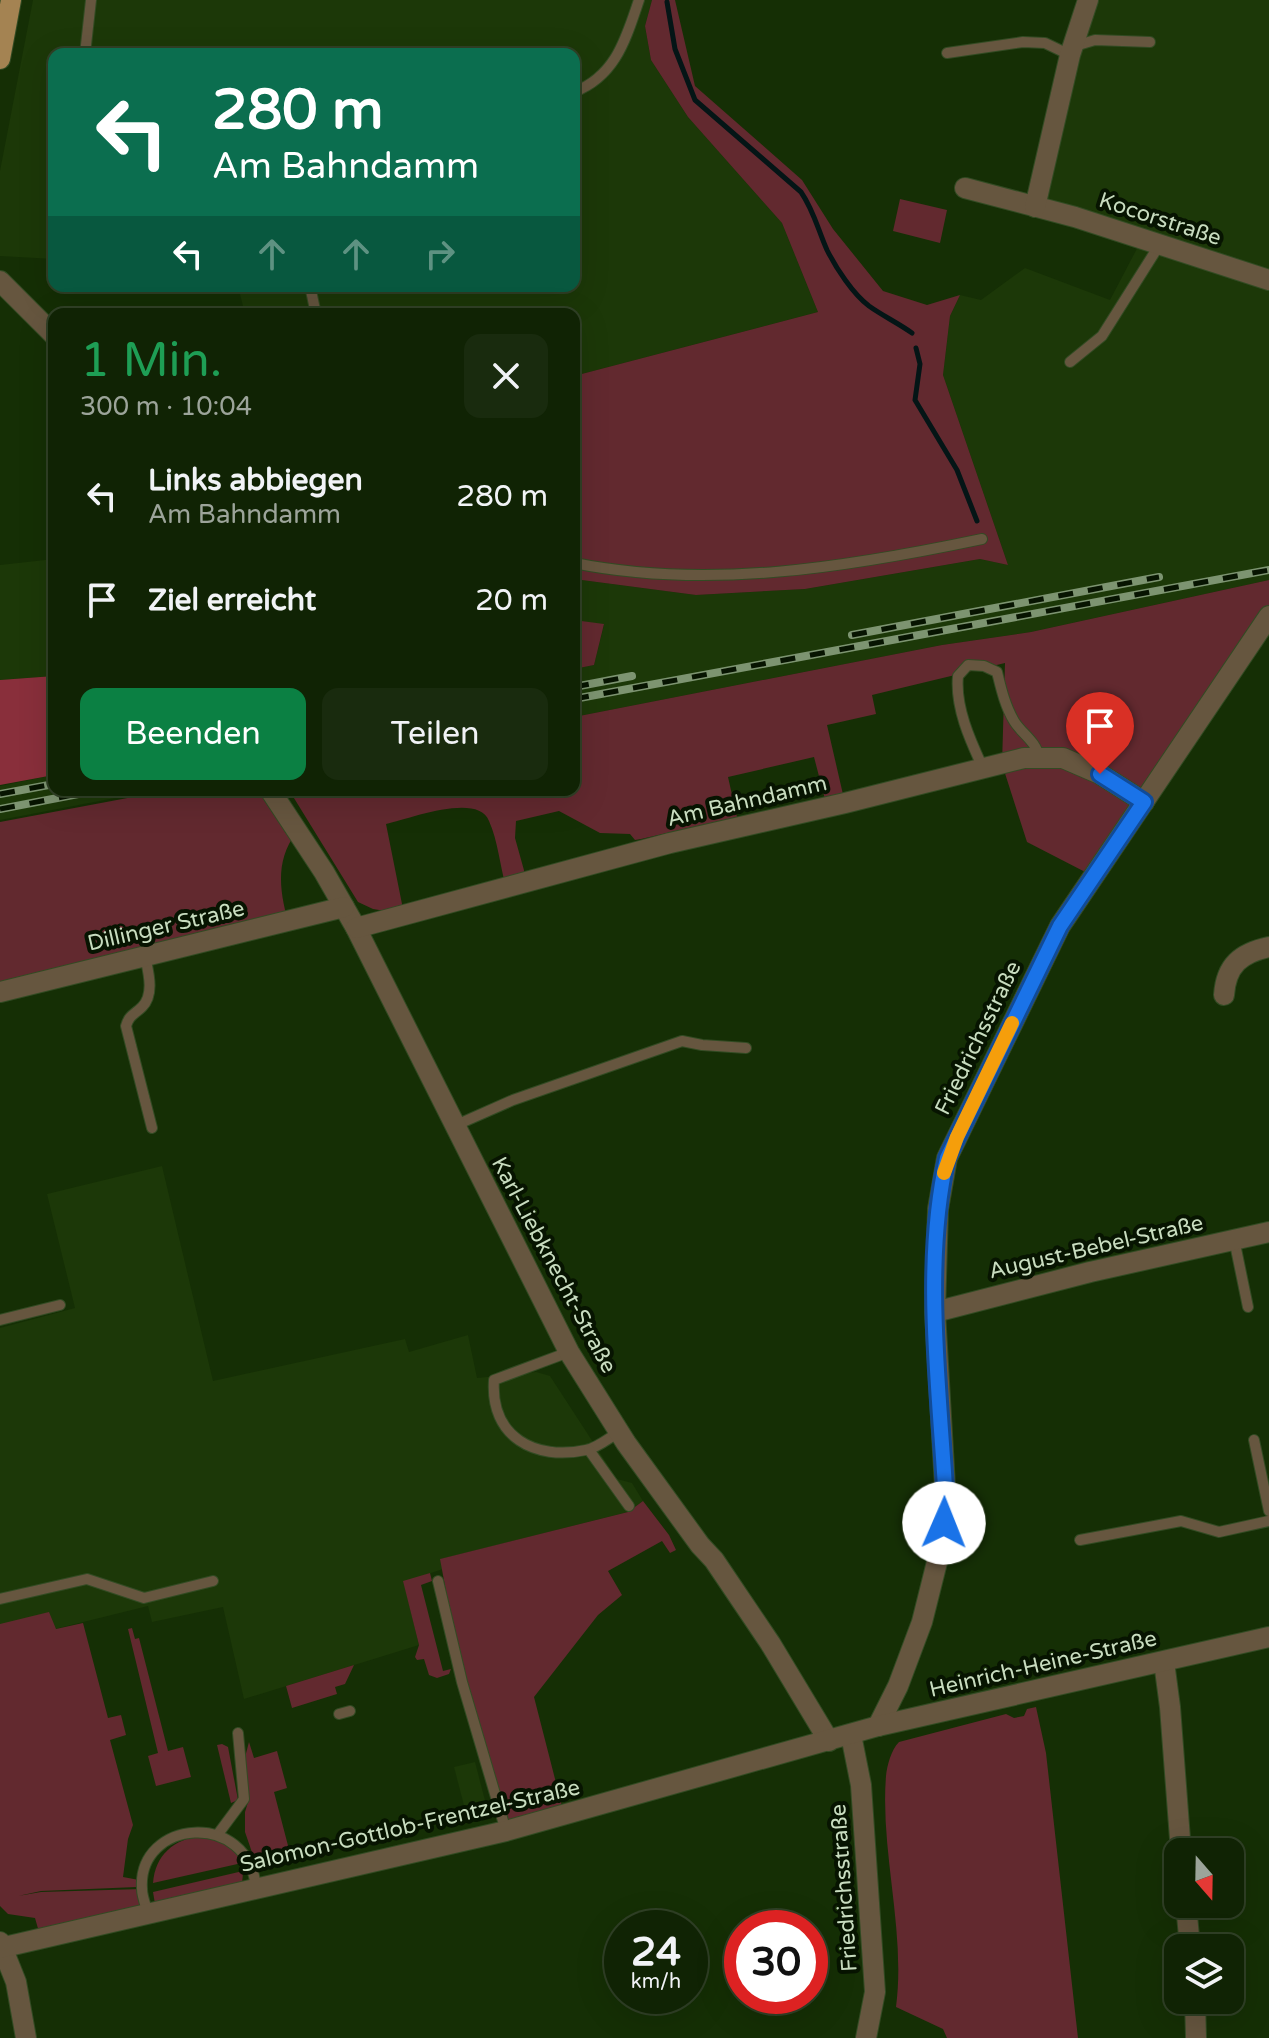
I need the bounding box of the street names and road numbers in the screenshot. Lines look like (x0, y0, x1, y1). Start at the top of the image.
street label: Kocorstraße (1096, 187, 1224, 251)
street label: Am Bahndamm (665, 770, 829, 832)
street label: Dillinger Straße (85, 895, 247, 957)
street label: Friedrichsstraße (929, 957, 1027, 1119)
street label: Karl-Liebknecht-Straße (486, 1153, 622, 1377)
street label: August-Bebel-Straße (986, 1210, 1206, 1284)
street label: Heinrich-Heine-Straße (927, 1625, 1159, 1703)
street label: Salomon-Gottlob-Frentzel-Straße (237, 1774, 583, 1878)
street label: Friedrichsstraße (825, 1803, 863, 1973)

